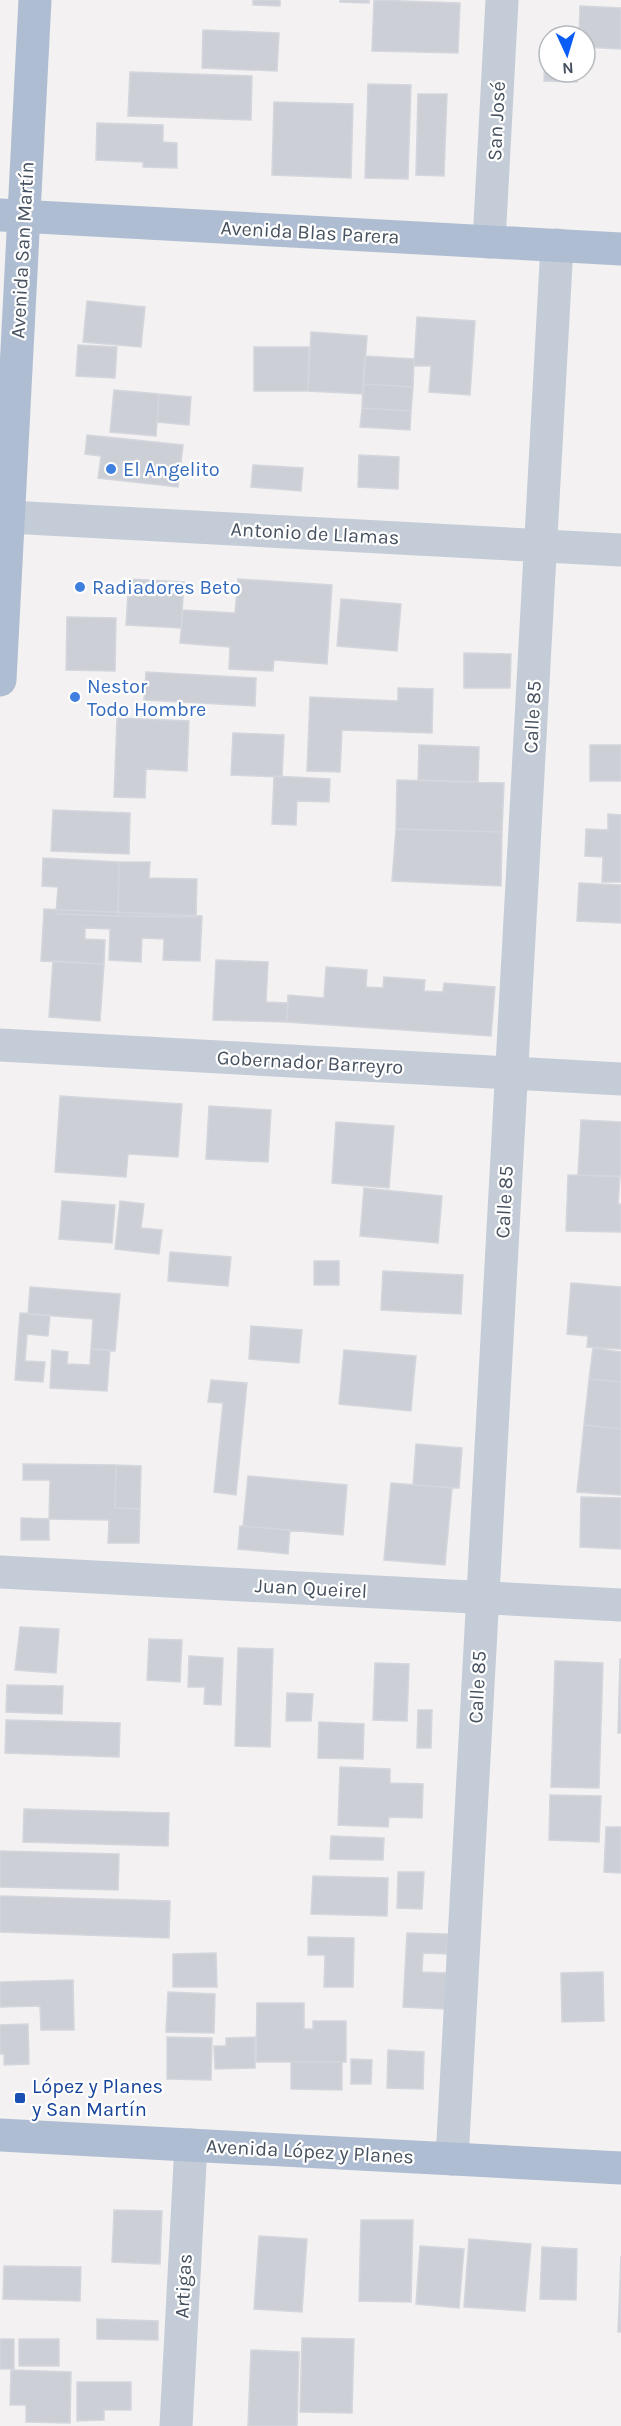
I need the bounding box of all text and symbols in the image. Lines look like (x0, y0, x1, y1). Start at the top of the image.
north arrow (537, 24, 597, 84)
text: N (562, 59, 574, 78)
street label: San José (483, 81, 510, 161)
street label: Avenida San Martín (6, 161, 39, 339)
street label: Avenida Blas Parera (220, 216, 400, 249)
place label: El Angelito (123, 458, 220, 481)
marker: El Angelito (104, 462, 118, 476)
street label: Antonio de Llamas (230, 518, 400, 549)
place label: Radiadores Beto (92, 576, 241, 599)
marker: Radiadores Beto (73, 580, 87, 594)
place label: Nestor Todo Hombre (87, 675, 206, 721)
street label: Calle 85 (519, 680, 546, 754)
marker: Nestor Todo Hombre (68, 690, 82, 704)
street label: Gobernador Barreyro (216, 1046, 404, 1079)
street label: Calle 85 (491, 1165, 518, 1239)
street label: Juan Queirel (254, 1574, 368, 1603)
street label: Calle 85 (464, 1650, 491, 1724)
place label: López y Planes y San Martín (31, 2075, 163, 2121)
marker: López y Planes y San Martín (13, 2091, 27, 2105)
street label: Avenida López y Planes (205, 2135, 414, 2168)
street label: Artigas (170, 2253, 197, 2319)

